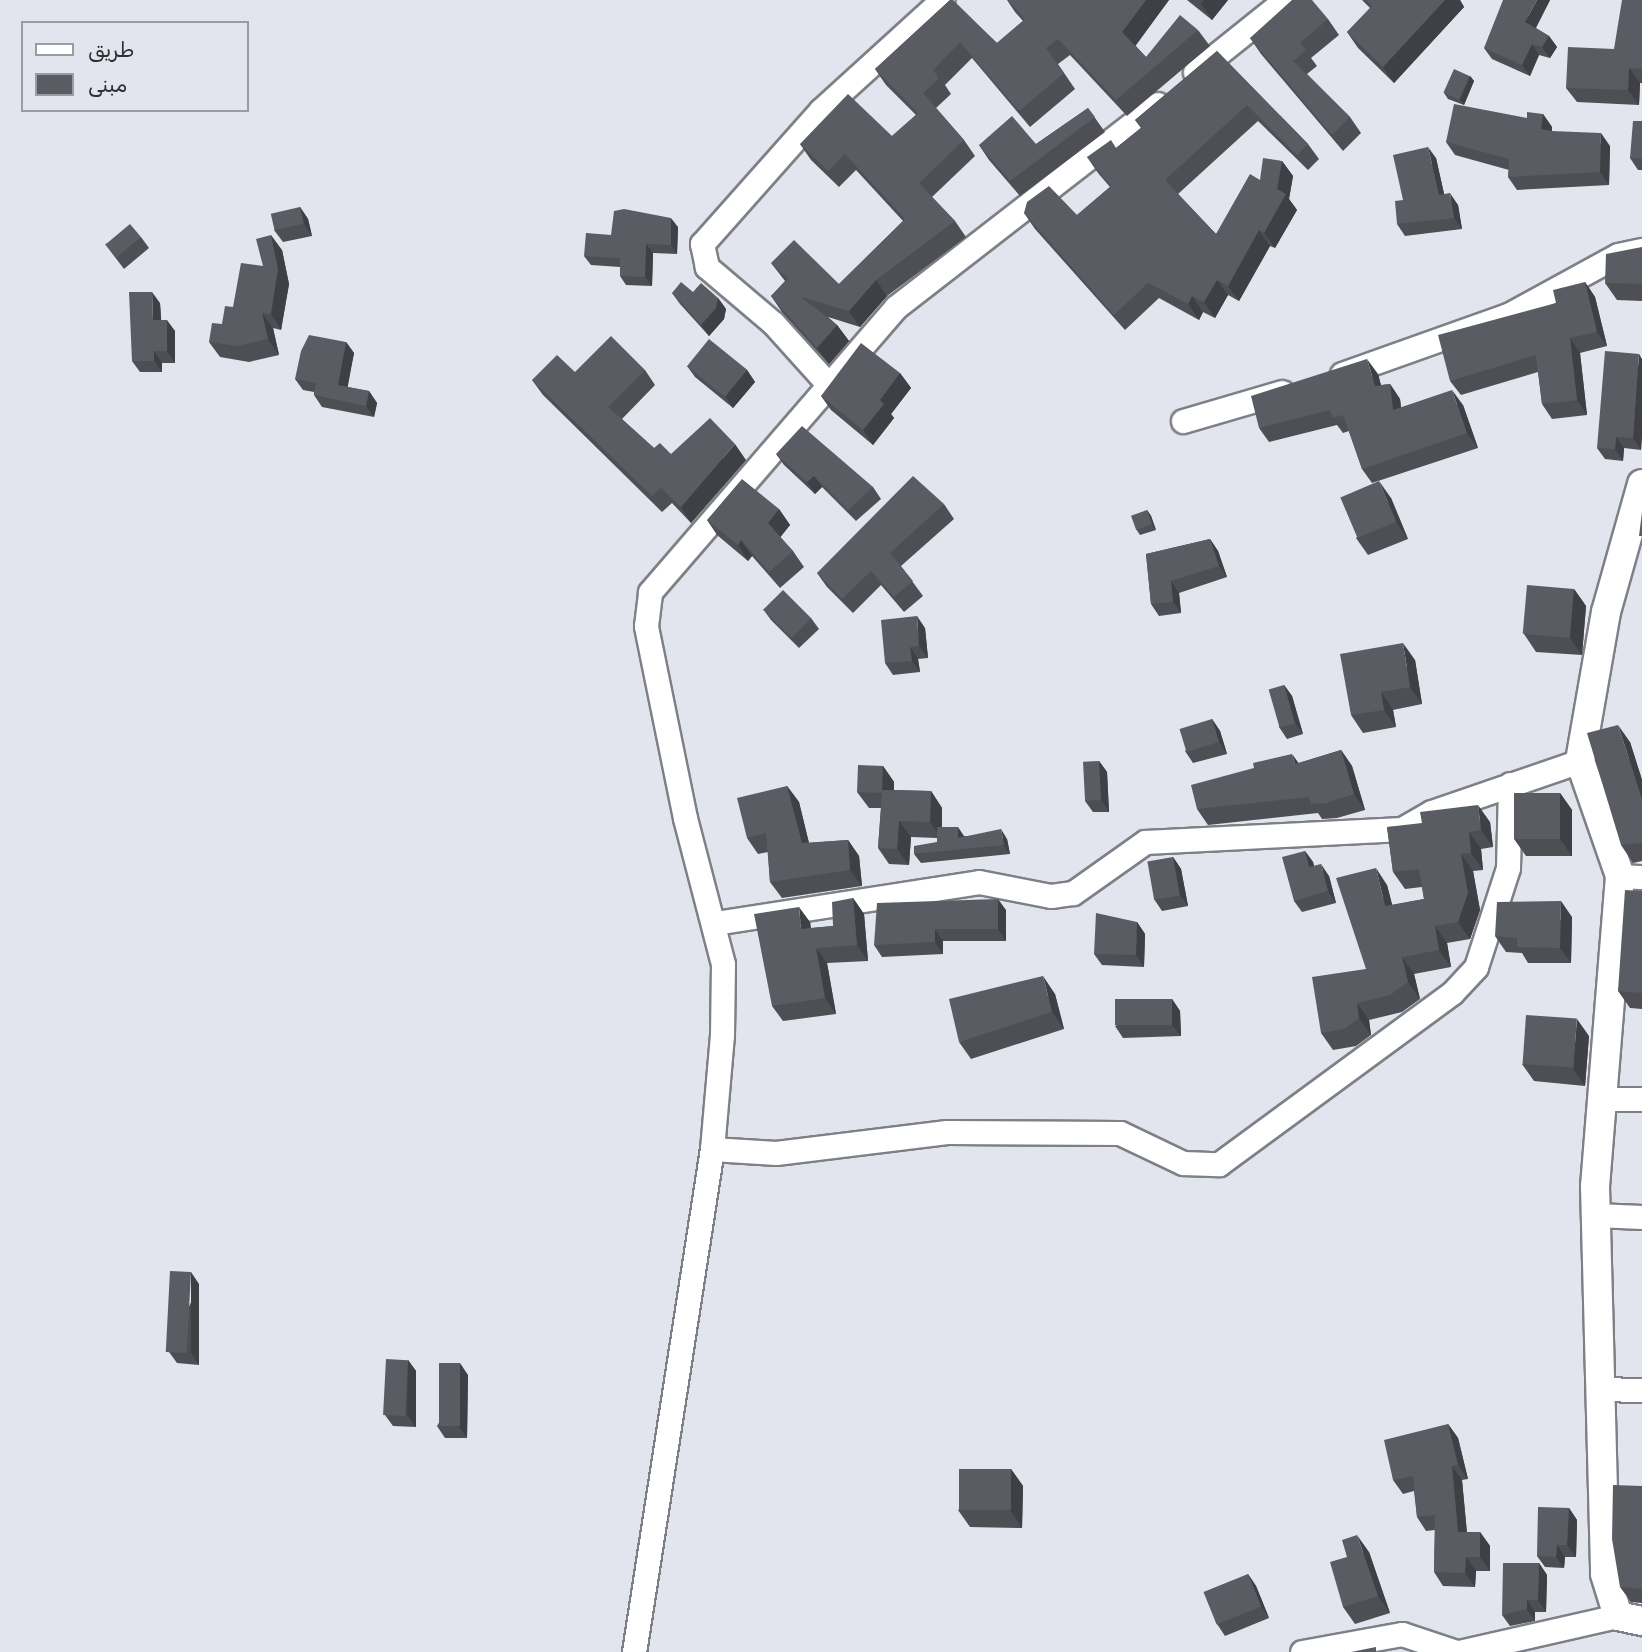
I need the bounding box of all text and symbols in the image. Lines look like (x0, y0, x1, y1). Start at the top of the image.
legend (21, 21, 248, 112)
text: طريق (88, 37, 134, 62)
text: مبنى (88, 72, 127, 97)

